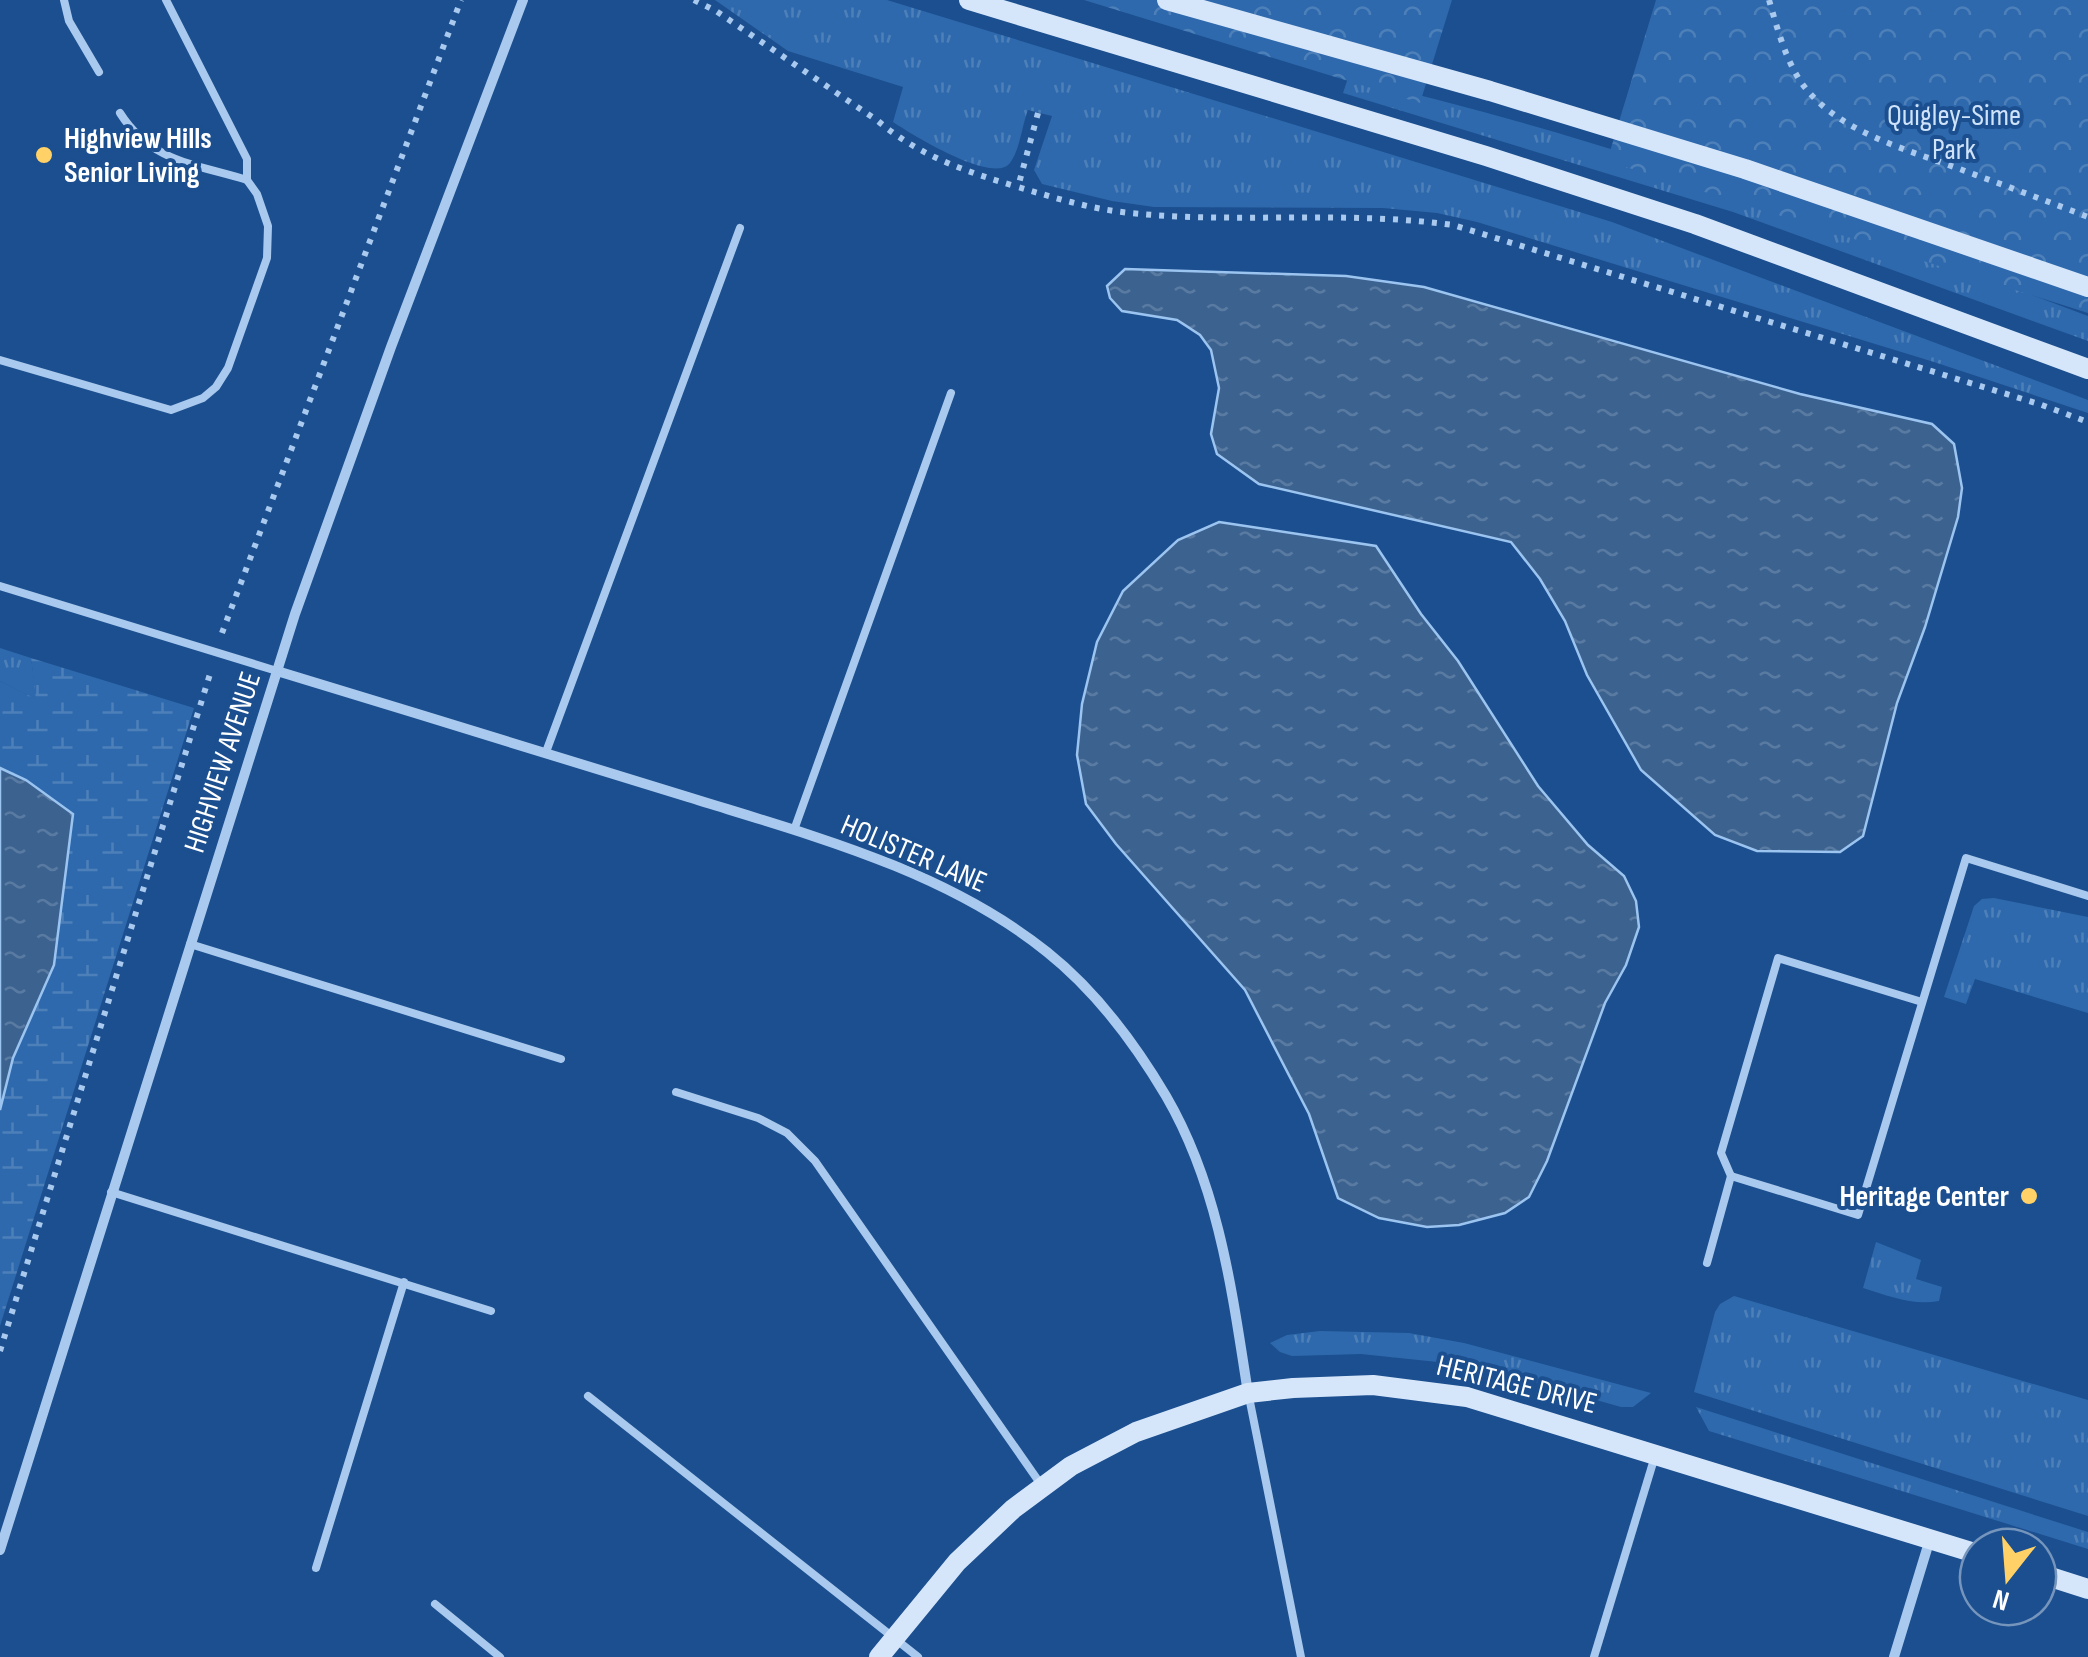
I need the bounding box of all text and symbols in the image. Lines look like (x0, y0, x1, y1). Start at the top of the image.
park label: Quigley-Sime Park (1887, 98, 2021, 168)
place label: Highview Hills Senior Living (64, 121, 212, 191)
marker: Highview Hills Senior Living (33, 144, 55, 166)
street label: HIGHVIEW AVENUE (177, 667, 269, 857)
street label: HOLISTER LANE (835, 807, 992, 901)
place label: Heritage Center (1839, 1179, 2009, 1215)
marker: Heritage Center (2018, 1185, 2040, 1207)
street label: HERITAGE DRIVE (1433, 1348, 1601, 1422)
north arrow (1958, 1527, 2058, 1627)
text: N (1989, 1582, 2013, 1617)

